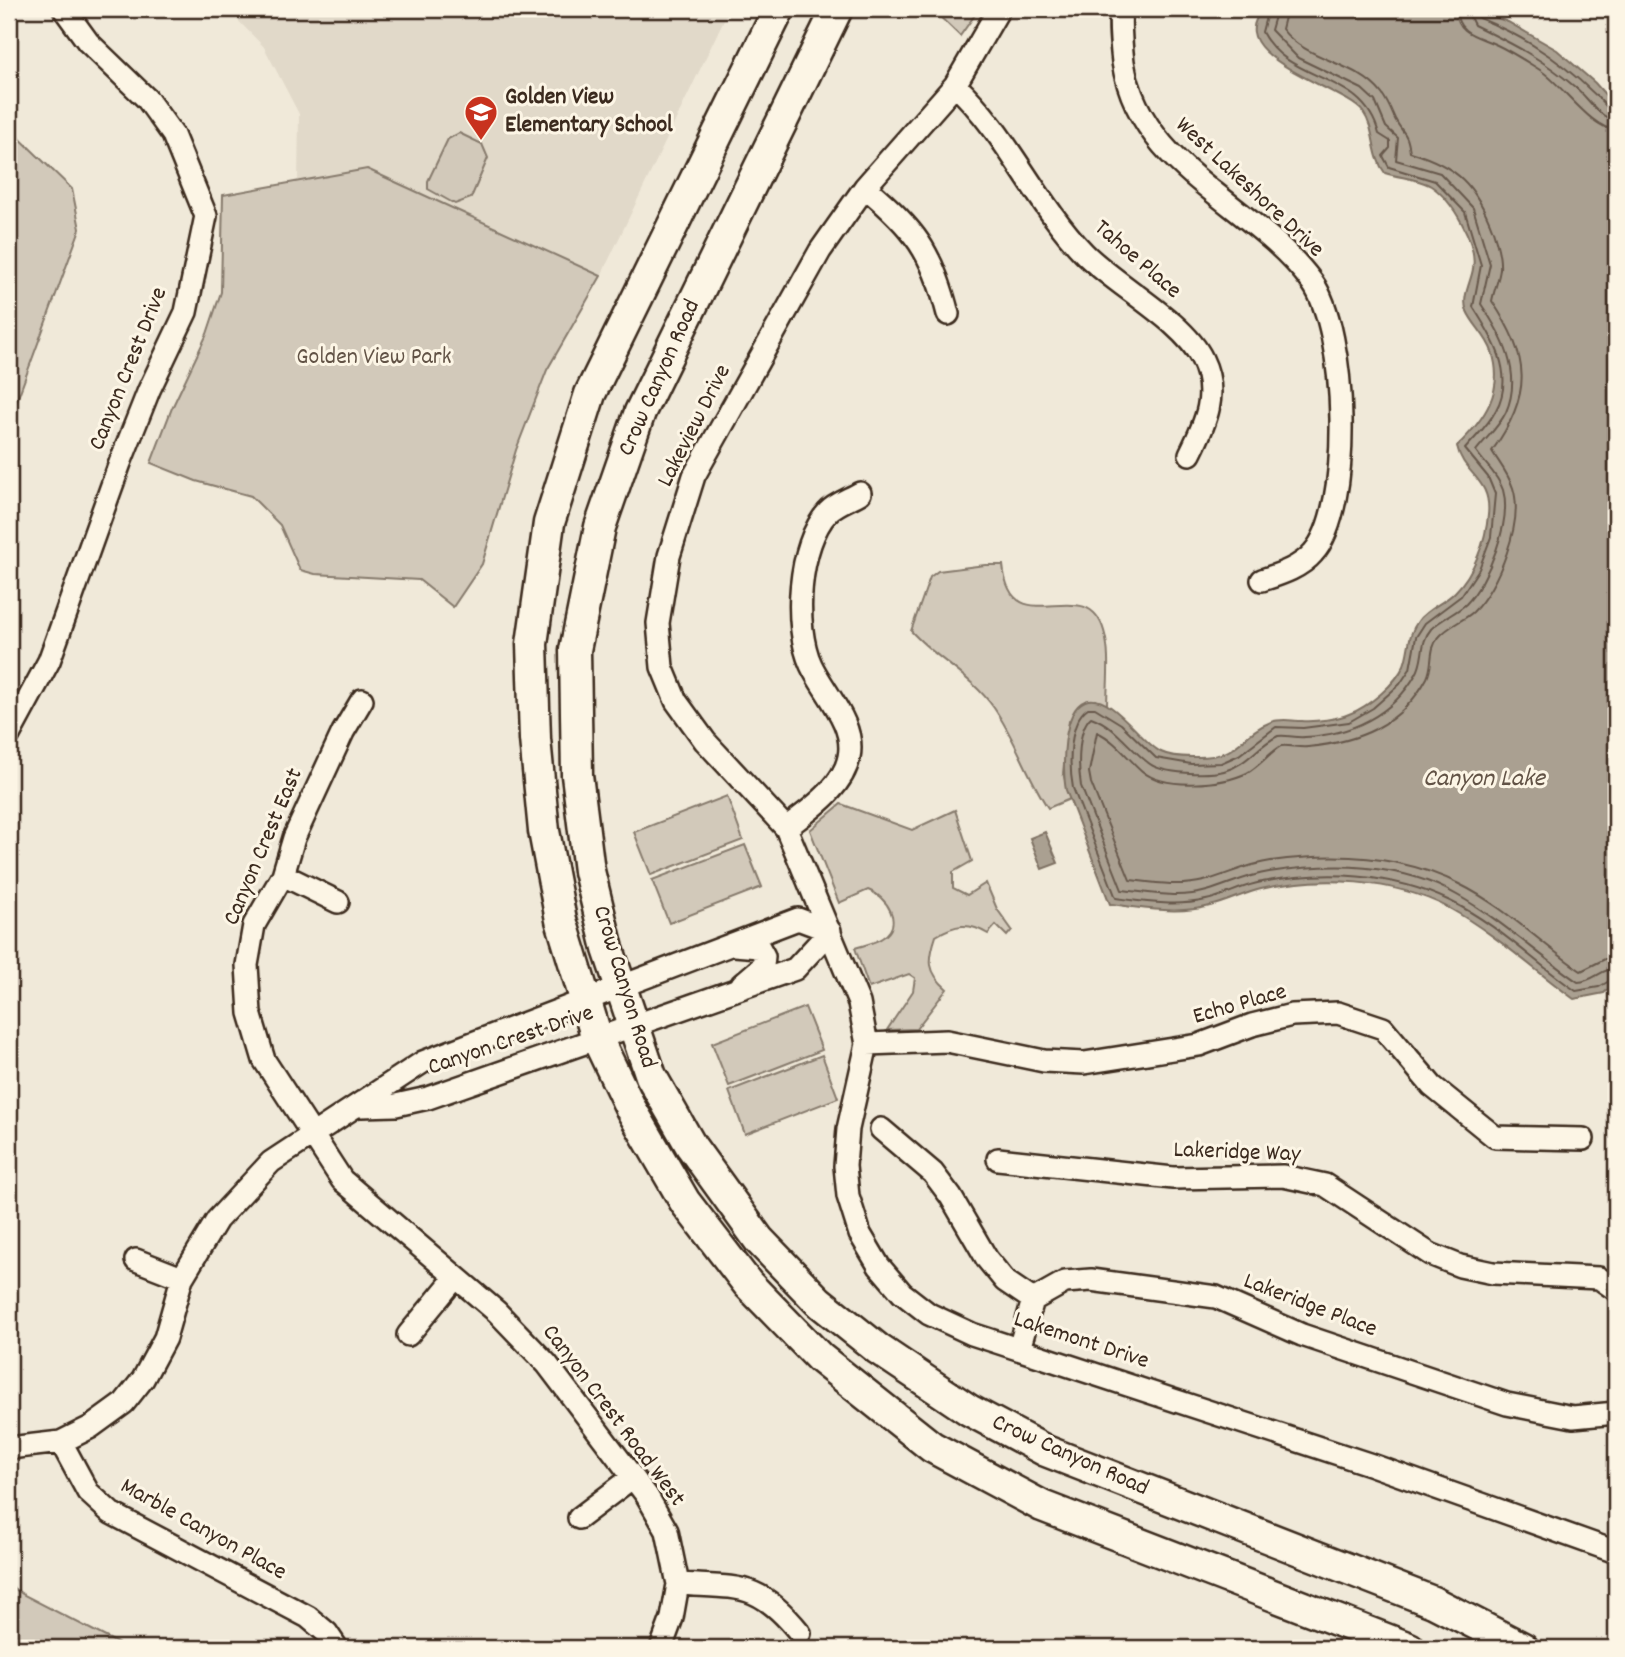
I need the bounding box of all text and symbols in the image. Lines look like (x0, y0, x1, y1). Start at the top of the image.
place label: Golden View Elementary School (505, 81, 673, 143)
school or university icon: Golden View Elementary School (462, 93, 500, 142)
street label: West Lakeshore Drive (1167, 110, 1331, 266)
street label: Tahoe Place (1086, 212, 1188, 308)
street label: Canyon Crest Drive (81, 282, 177, 456)
street label: Crow Canyon Road (610, 294, 710, 462)
park label: Golden View Park (296, 341, 452, 375)
street label: Lakeview Drive (650, 359, 740, 493)
water label: Canyon Lake (1423, 761, 1547, 798)
street label: Canyon Crest East (216, 763, 313, 931)
street label: Crow Canyon Road (583, 901, 665, 1073)
street label: Echo Place (1189, 975, 1291, 1035)
street label: Canyon Crest Drive (424, 997, 598, 1085)
street label: Lakeridge Way (1173, 1134, 1303, 1172)
street label: Lakeridge Place (1238, 1265, 1382, 1347)
street label: Lakemont Drive (1009, 1303, 1153, 1379)
street label: Canyon Crest Road West (533, 1318, 693, 1514)
street label: Crow Canyon Road (986, 1406, 1154, 1506)
street label: Marble Canyon Place (114, 1470, 292, 1590)

